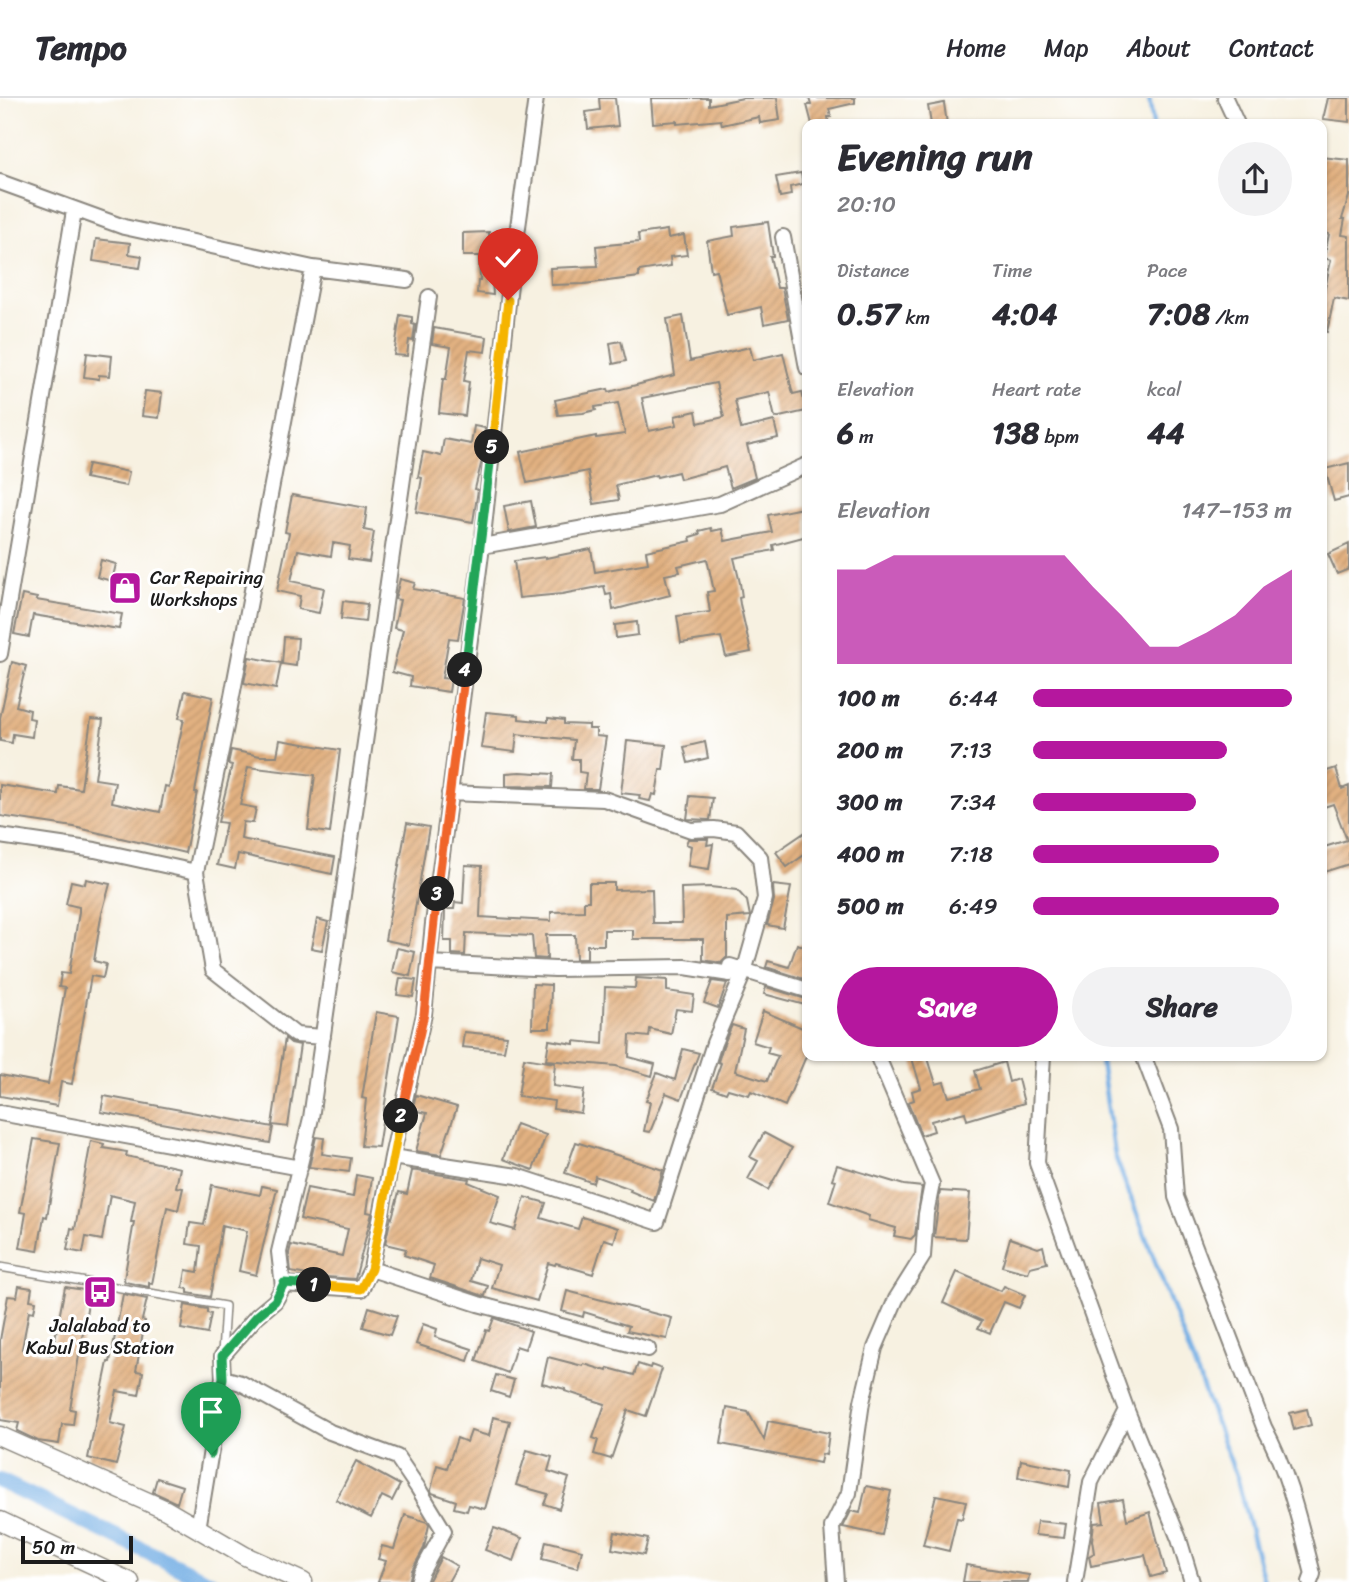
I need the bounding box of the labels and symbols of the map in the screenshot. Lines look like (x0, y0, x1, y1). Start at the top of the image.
pin (478, 228, 538, 300)
pin: 5 (475, 430, 510, 464)
place label: Car Repairing Workshops (150, 561, 264, 616)
shop icon: Car Repairing Workshops (106, 569, 144, 607)
pin: 4 (448, 652, 482, 688)
pin: 3 (420, 876, 454, 912)
pin: 2 (384, 1098, 418, 1134)
pin: 1 (296, 1268, 332, 1302)
bus stop icon: Jalalabad to Kabul Bus Station (81, 1273, 119, 1311)
place label: Jalalabad to Kabul Bus Station (26, 1309, 174, 1364)
pin (181, 1382, 241, 1454)
scale bar (21, 1533, 133, 1565)

